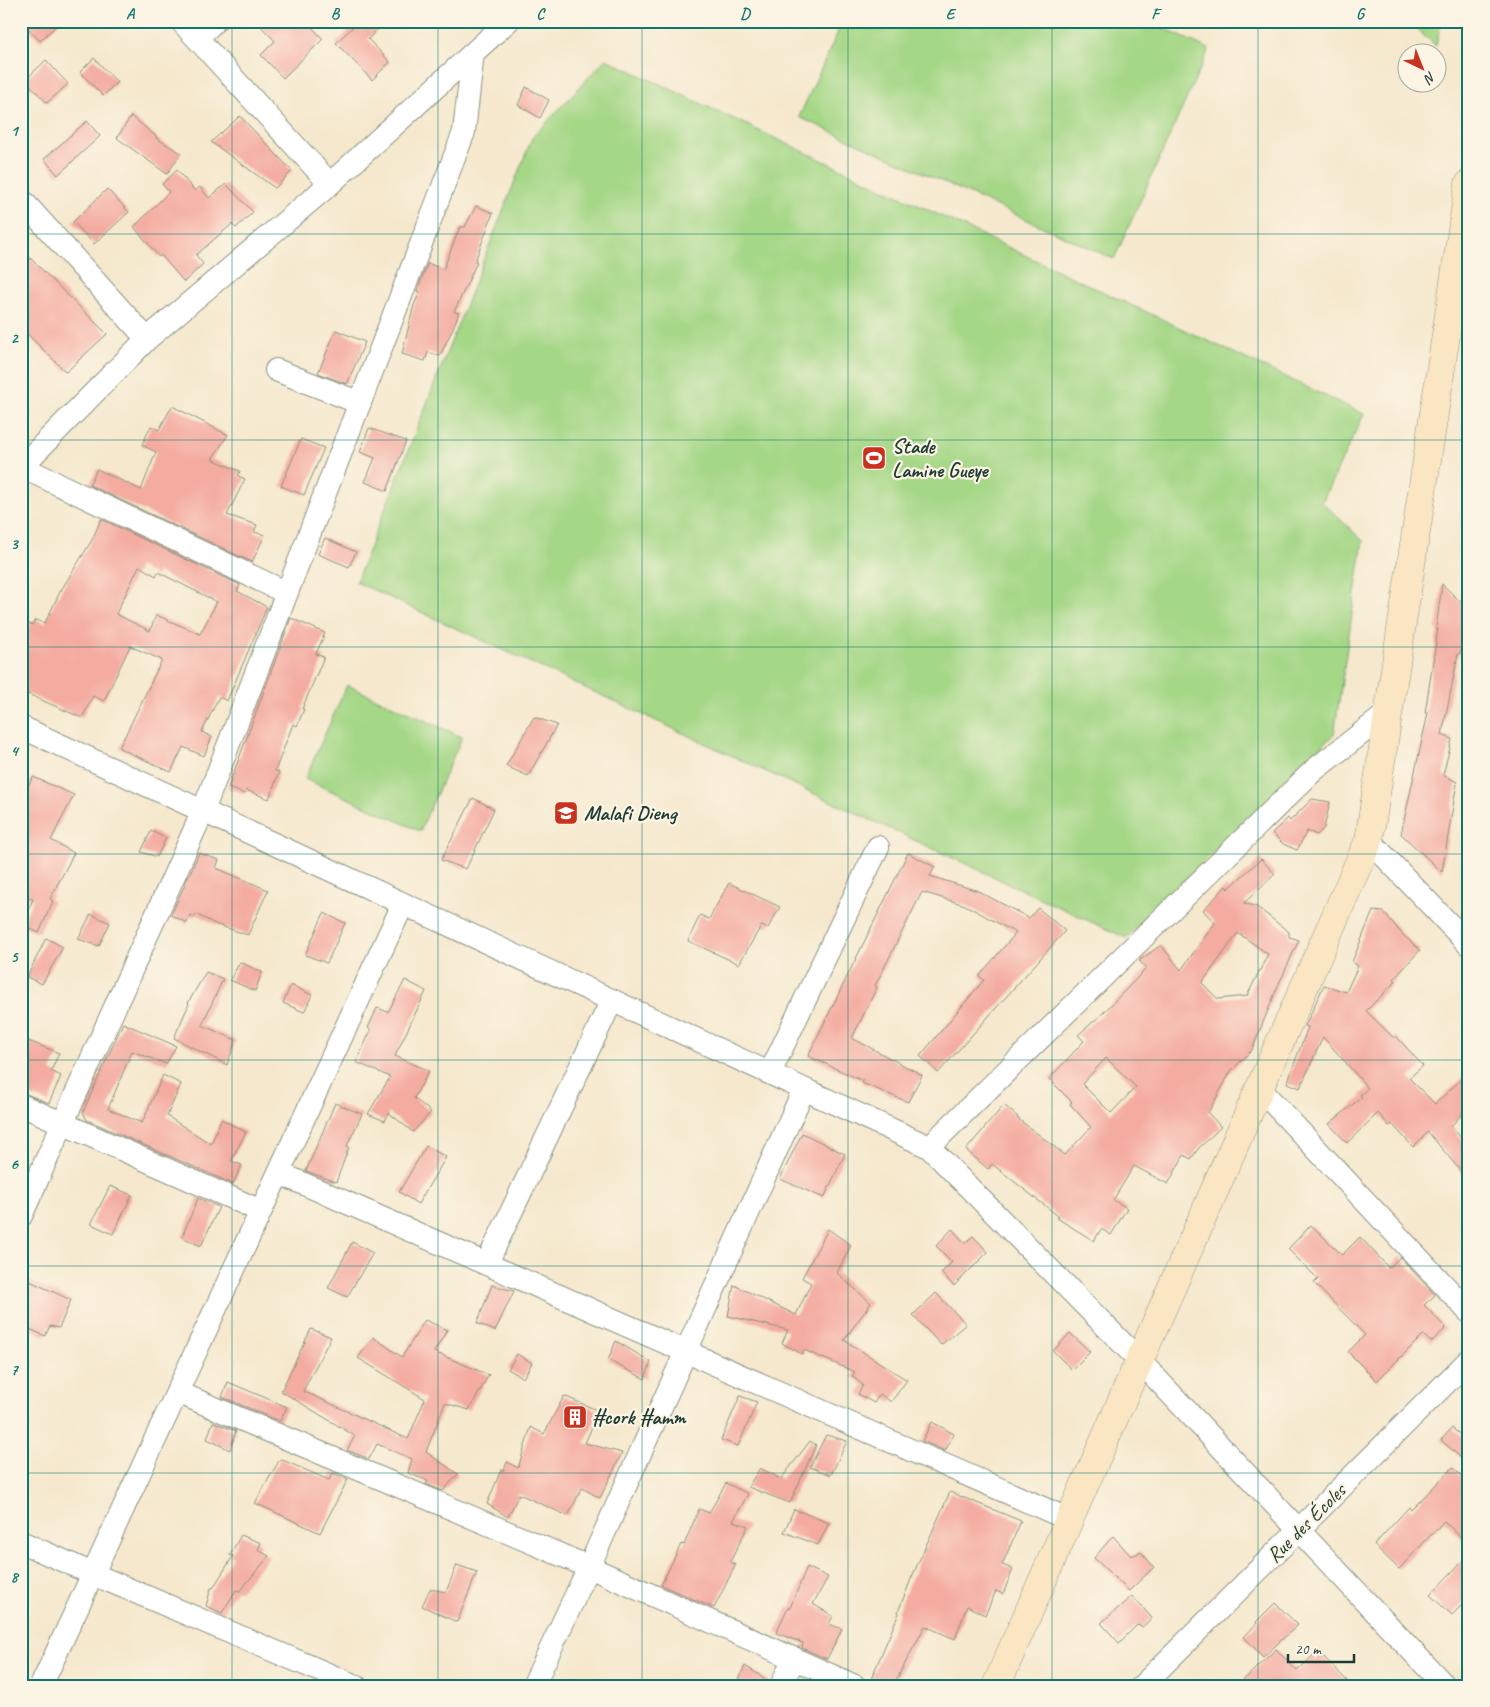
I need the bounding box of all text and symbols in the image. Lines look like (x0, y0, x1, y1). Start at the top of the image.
text: A (126, 4, 136, 24)
text: B (331, 4, 341, 24)
text: C (536, 4, 546, 24)
text: D (740, 4, 751, 24)
text: E (946, 4, 957, 24)
text: F (1151, 4, 1162, 24)
text: G (1356, 4, 1366, 24)
north arrow (1398, 42, 1448, 92)
text: N (1420, 68, 1439, 88)
text: 1 (10, 121, 19, 141)
text: 2 (10, 328, 19, 348)
place label: Stade Lamine Gueye (892, 433, 989, 483)
sports icon: Stade Lamine Gueye (861, 445, 887, 471)
text: 3 (10, 534, 19, 554)
text: 4 (10, 741, 19, 761)
school or university icon: Malafi Dieng (553, 800, 579, 826)
place label: Malafi Dieng (584, 800, 679, 826)
text: 5 (11, 947, 20, 967)
text: 6 (10, 1154, 19, 1174)
text: 7 (10, 1360, 19, 1380)
building icon: #cork #amm (562, 1404, 588, 1430)
place label: #cork #amm (592, 1404, 687, 1430)
street label: Rue des Écoles (1261, 1477, 1352, 1568)
text: 8 (10, 1567, 19, 1587)
scale bar (1288, 1632, 1354, 1664)
text: 20 m (1295, 1640, 1322, 1659)

